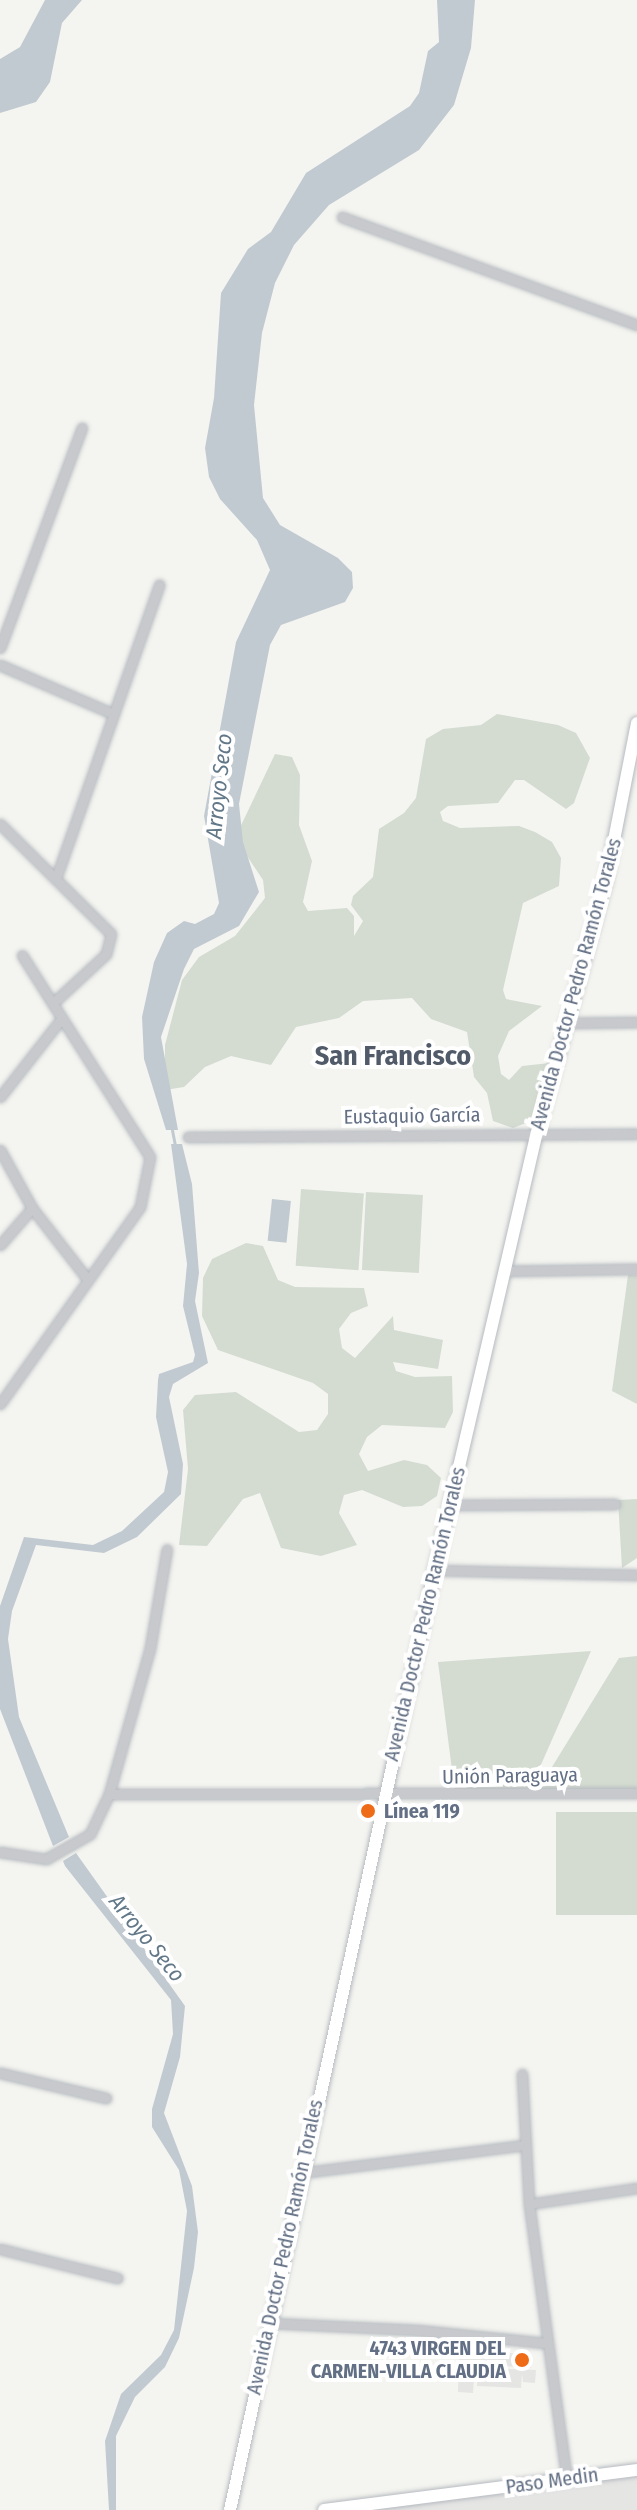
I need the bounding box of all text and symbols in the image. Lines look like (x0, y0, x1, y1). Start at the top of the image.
water label: Arroyo Seco (200, 732, 238, 840)
street label: Avenida Doctor Pedro Ramón Torales (525, 835, 627, 1133)
district label: San Francisco (315, 1039, 471, 1073)
street label: Eustaquio García (343, 1103, 481, 1129)
street label: Avenida Doctor Pedro Ramón Torales (379, 1465, 471, 1763)
street label: Unión Paraguaya (442, 1763, 578, 1789)
place label: Línea 119 (384, 1799, 460, 1823)
marker: Línea 119 (359, 1802, 377, 1820)
water label: Arroyo Seco (104, 1889, 190, 1987)
street label: Avenida Doctor Pedro Ramón Torales (242, 2097, 328, 2397)
place label: 4743 VIRGEN DEL CARMEN-VILLA CLAUDIA (311, 2336, 506, 2383)
marker: 4743 VIRGEN DEL CARMEN-VILLA CLAUDIA (513, 2351, 531, 2369)
street label: Paso Medin (504, 2463, 600, 2499)

